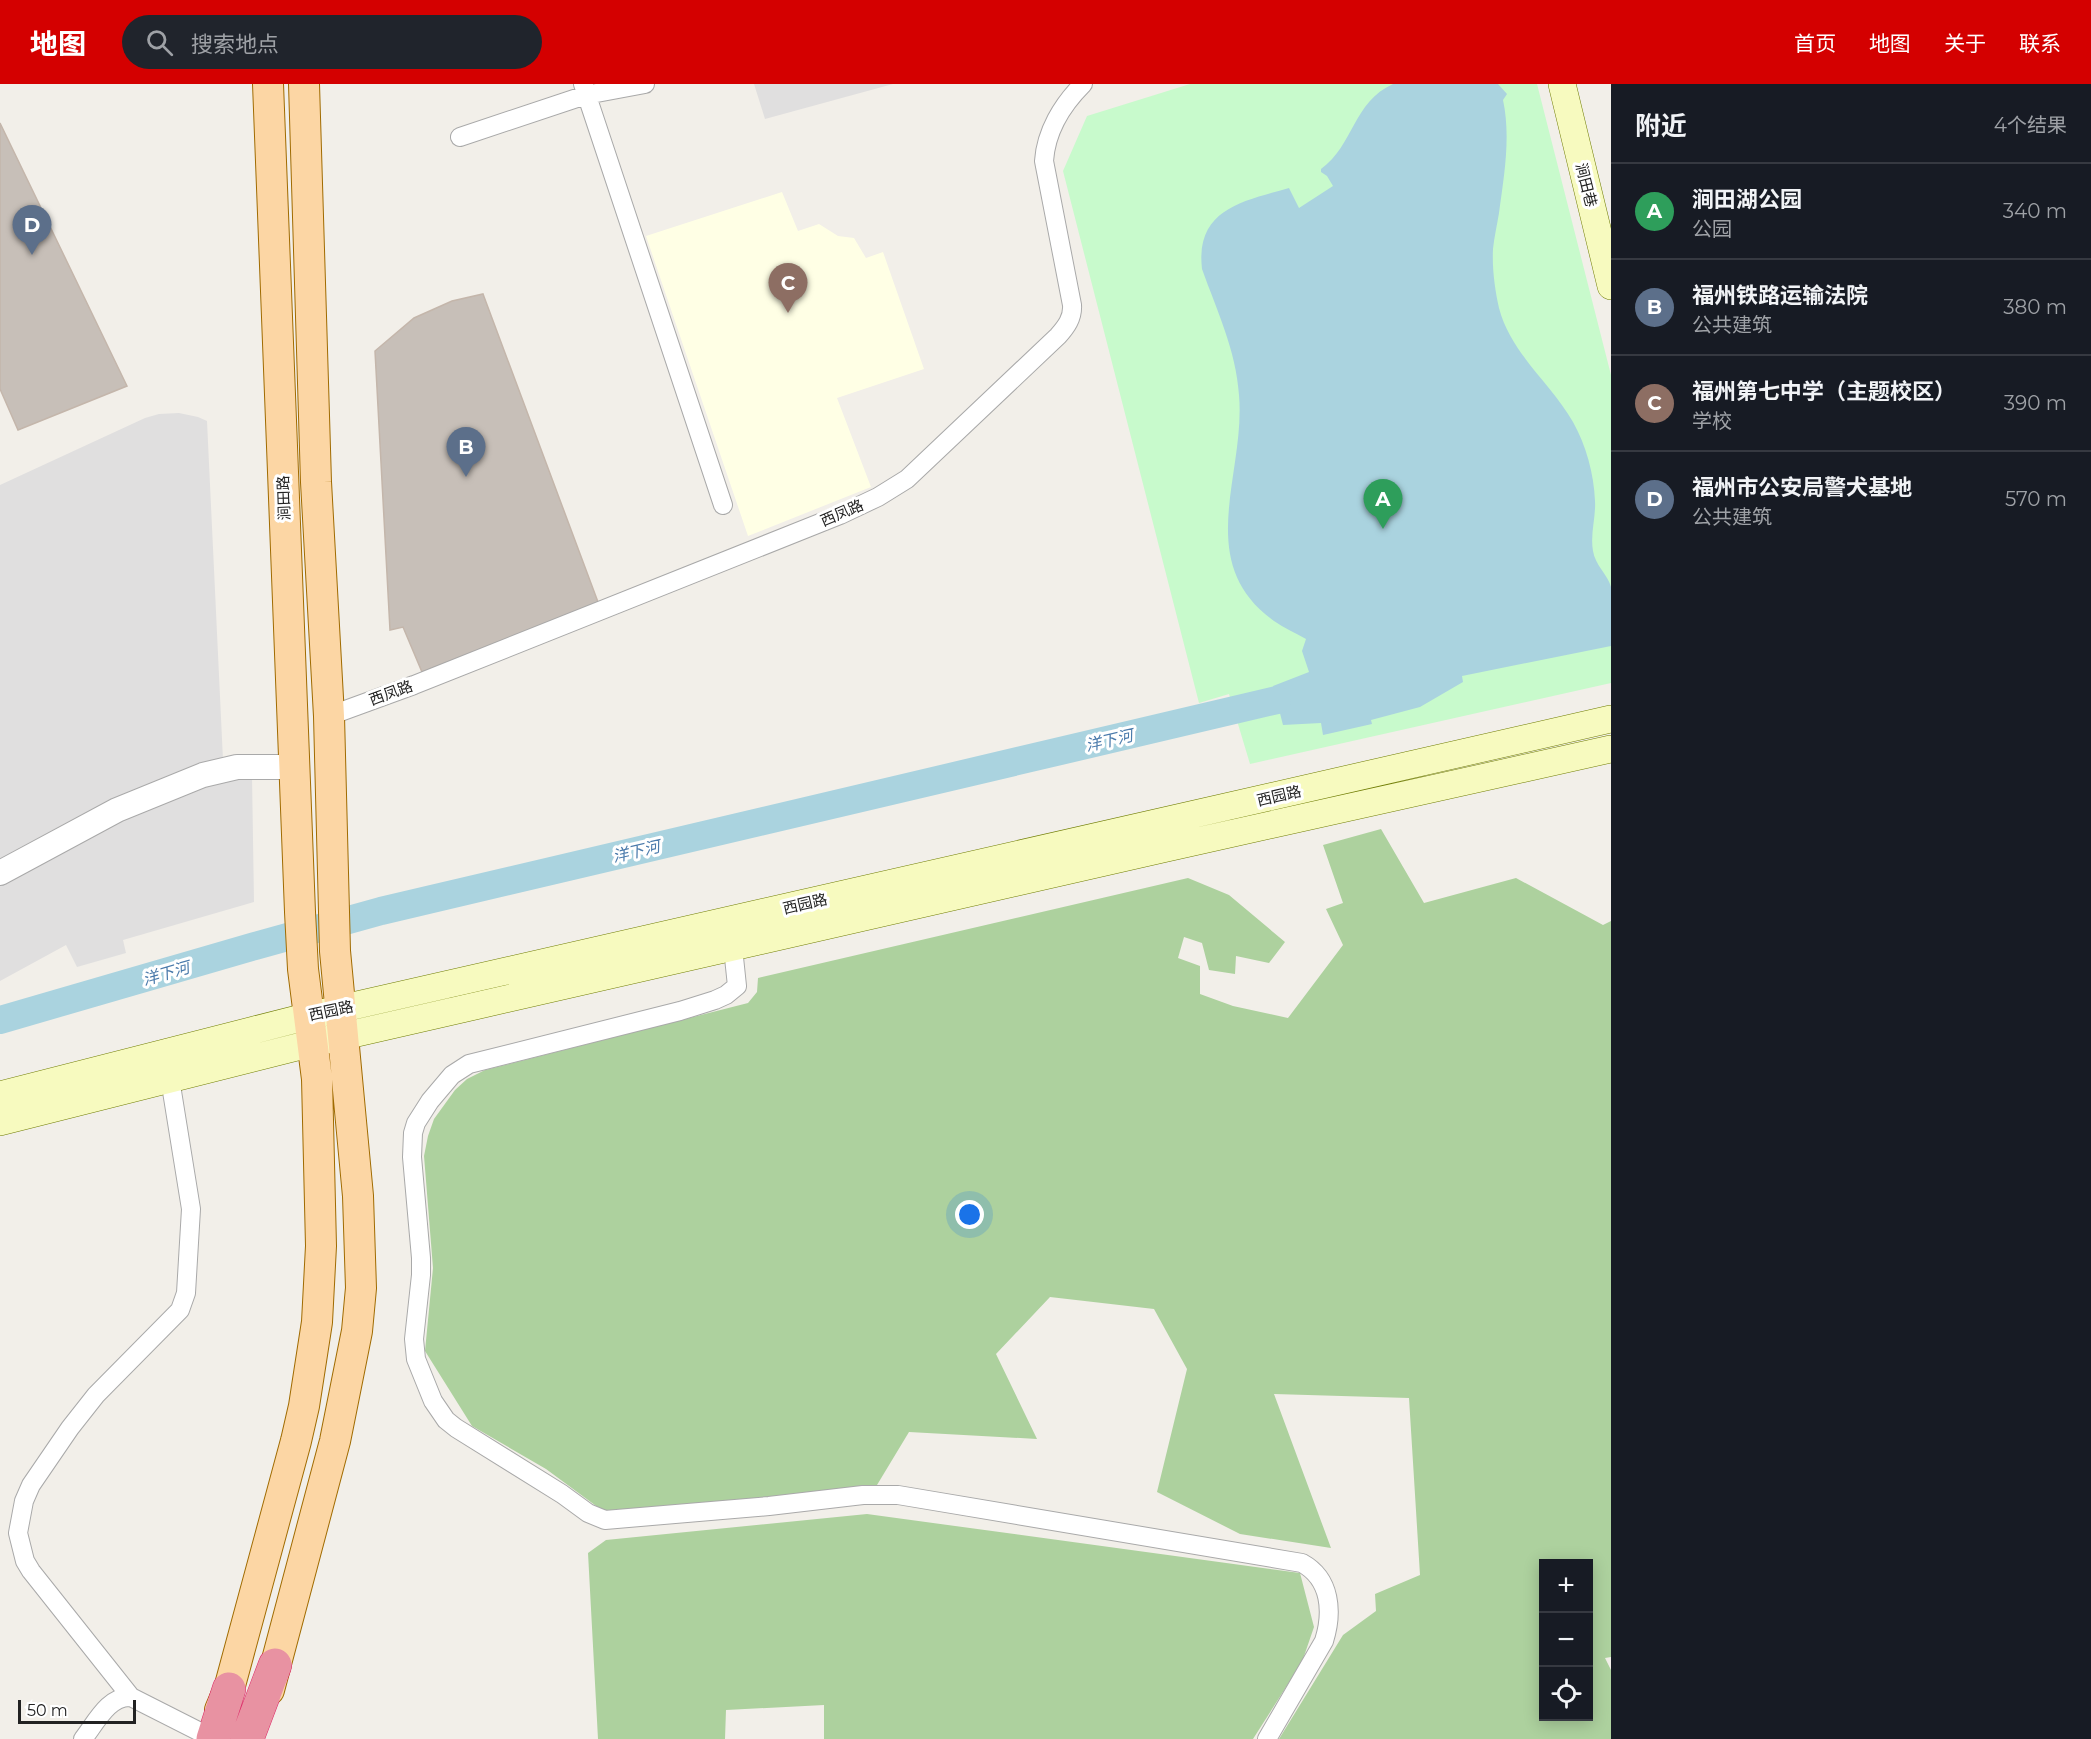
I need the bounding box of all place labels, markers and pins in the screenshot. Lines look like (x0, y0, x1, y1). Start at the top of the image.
pin: D (12, 206, 51, 255)
pin: C (768, 264, 808, 313)
pin: B (446, 428, 486, 477)
pin: A (1364, 480, 1402, 529)

